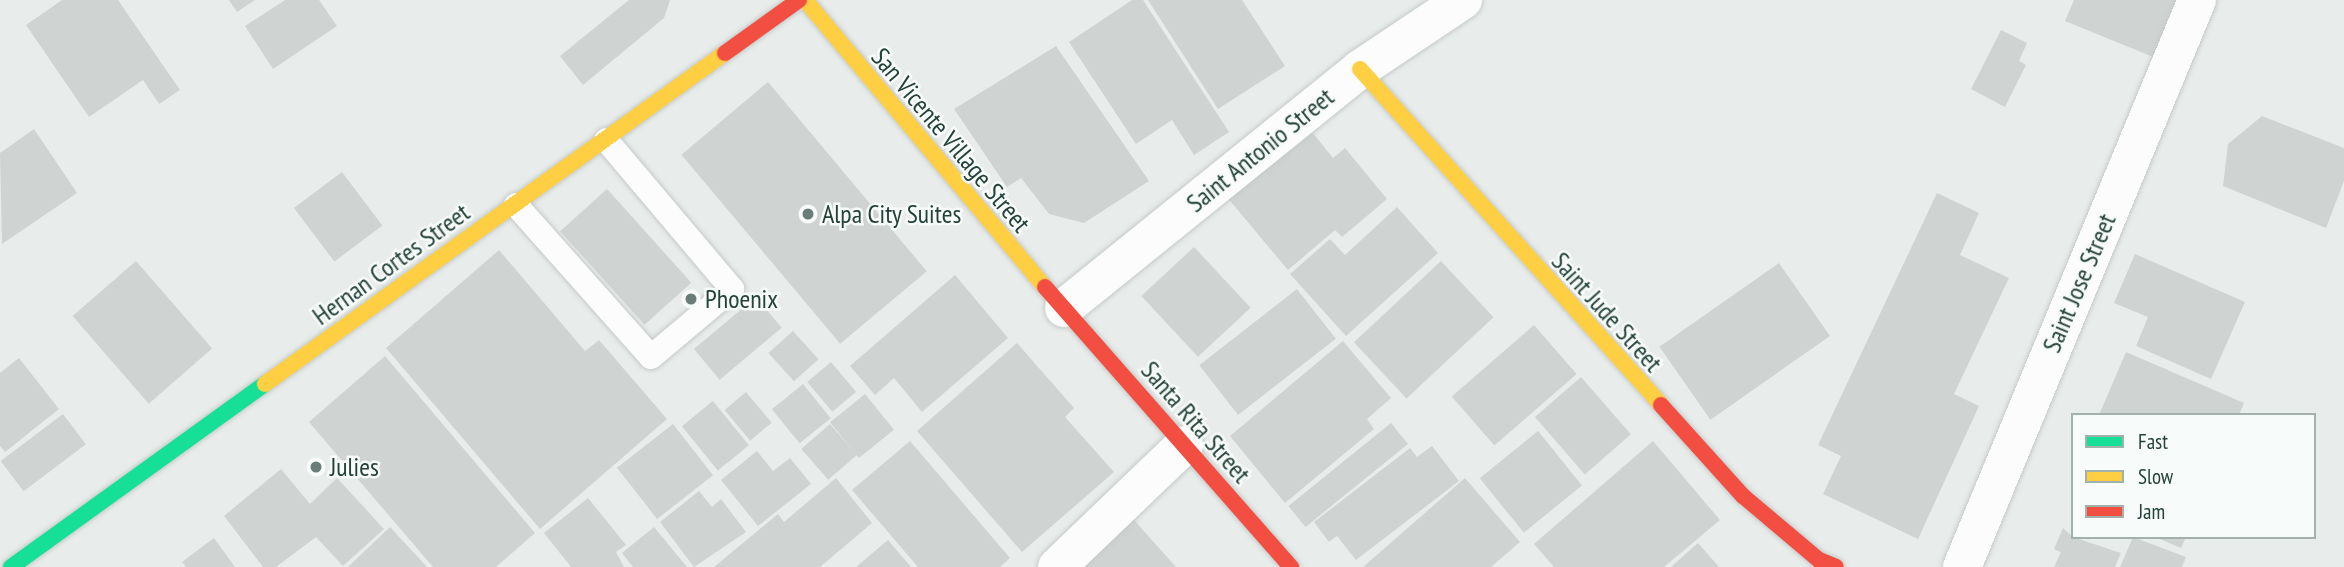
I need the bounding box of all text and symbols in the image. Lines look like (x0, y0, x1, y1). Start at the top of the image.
street label: San Vicente Village Street (865, 41, 1037, 239)
street label: Saint Antonio Street (1180, 81, 1340, 219)
street label: Hernan Cortes Street (306, 197, 476, 331)
place label: Alpa City Suites (822, 198, 962, 230)
marker: Alpa City Suites (800, 206, 816, 222)
street label: Saint Jose Street (2036, 209, 2122, 357)
street label: Saint Jude Street (1545, 246, 1669, 378)
place label: Phoenix (705, 283, 778, 315)
marker: Phoenix (683, 291, 699, 307)
street label: Santa Rita Street (1135, 355, 1257, 489)
legend (2071, 413, 2316, 539)
text: Fast (2138, 428, 2168, 455)
place label: Julies (330, 451, 379, 483)
marker: Julies (308, 459, 324, 475)
text: Slow (2138, 463, 2173, 490)
text: Jam (2138, 498, 2165, 525)

